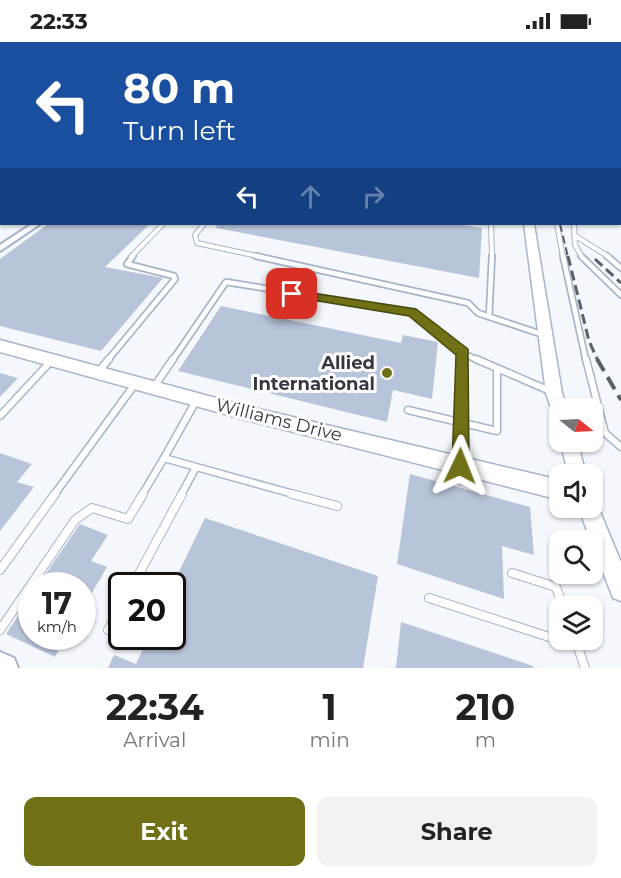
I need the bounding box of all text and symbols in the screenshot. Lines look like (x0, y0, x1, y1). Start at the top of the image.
text: 22:33 (30, 8, 88, 35)
text: 80 m (123, 62, 235, 114)
icon: left (24, 66, 102, 144)
text: Turn left (123, 114, 236, 147)
icon: left (231, 180, 264, 213)
icon: ahead (294, 180, 327, 213)
icon: right (357, 180, 390, 213)
pin (266, 268, 317, 319)
icon: arrive (275, 277, 308, 310)
place label: Allied International (253, 352, 375, 395)
marker: Allied International (380, 366, 394, 380)
street label: Williams Drive (214, 394, 345, 446)
north arrow (549, 398, 603, 452)
map controls (549, 398, 603, 650)
position arrow (428, 434, 492, 498)
button: sound (549, 464, 603, 518)
button: search (549, 530, 603, 584)
speed limit sign: 20 (108, 572, 186, 650)
text: 17 (42, 585, 72, 622)
button: layers (549, 596, 603, 650)
text: km/h (37, 617, 77, 636)
text: 22:34 (106, 685, 204, 729)
text: 1 (323, 685, 337, 729)
text: 210 (455, 685, 515, 729)
text: Arrival (123, 728, 186, 752)
text: min (310, 728, 350, 752)
text: m (475, 728, 496, 752)
button: Exit (24, 797, 305, 866)
button: Share (317, 797, 597, 866)

